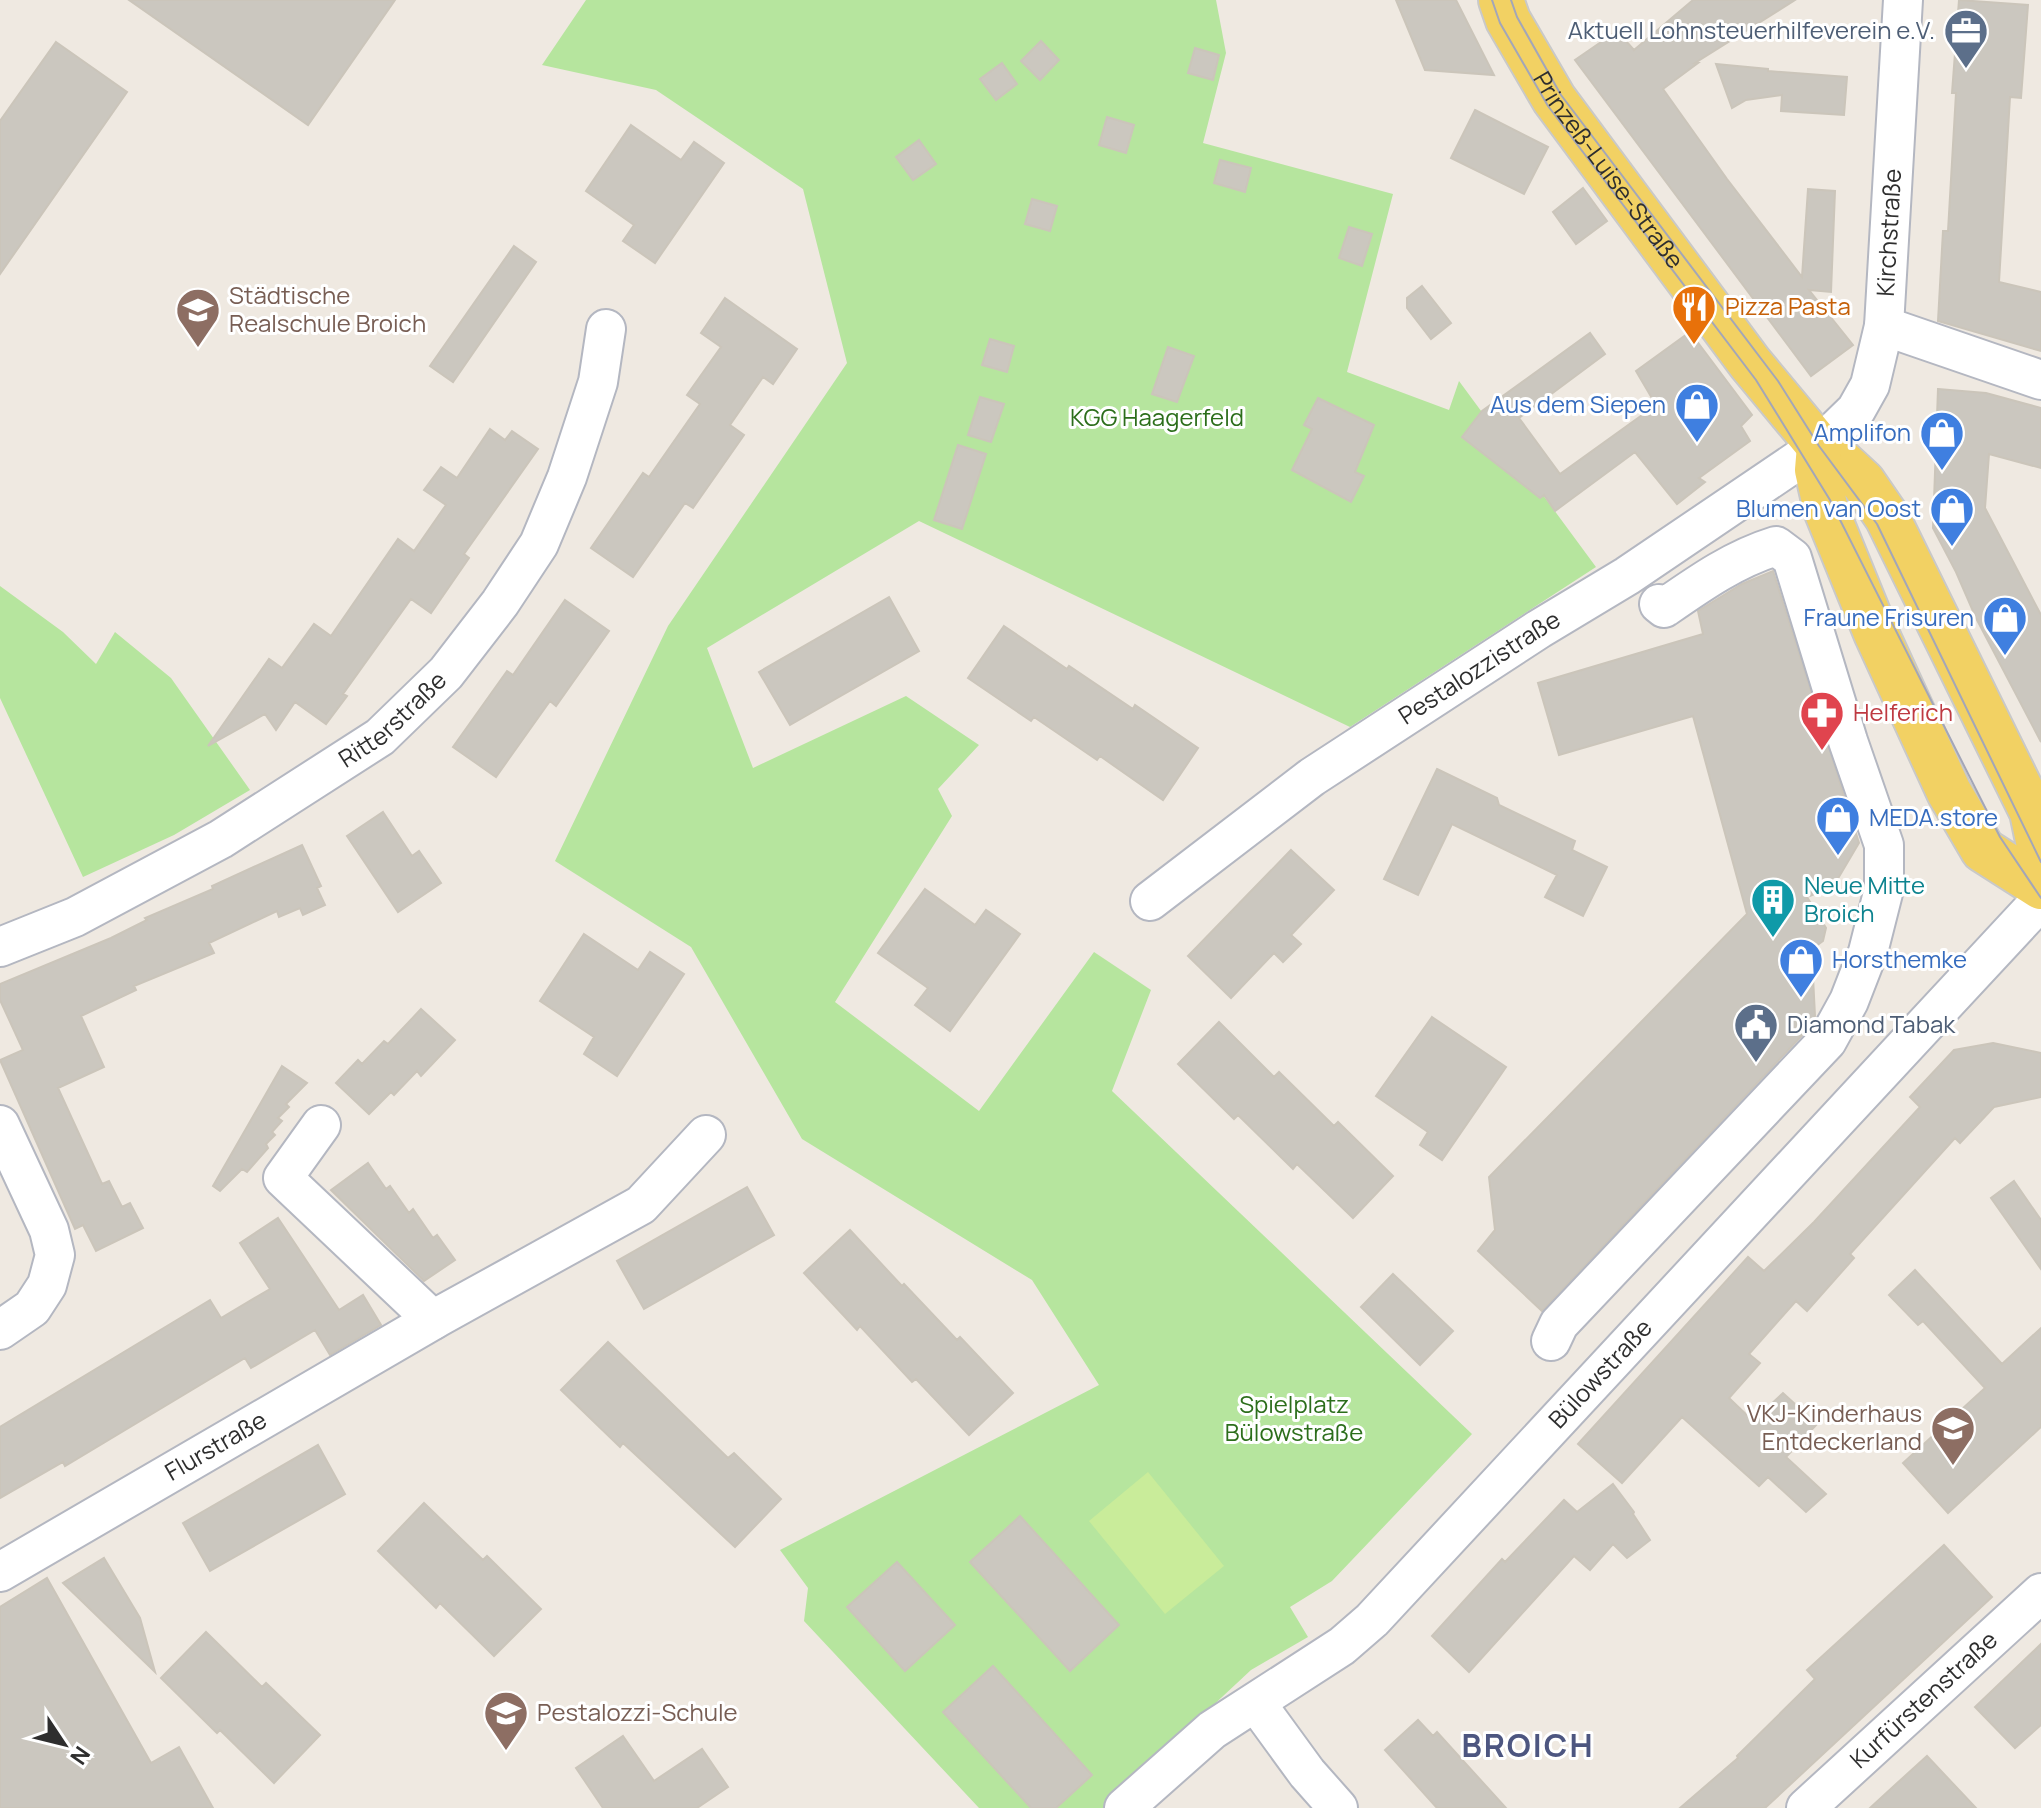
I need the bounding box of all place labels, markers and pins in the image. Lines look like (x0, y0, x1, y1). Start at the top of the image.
office icon: Aktuell Lohnsteuerhilfeverein e.V. (1942, 7, 1990, 70)
place label: Aktuell Lohnsteuerhilfeverein e.V. (1568, 13, 1935, 46)
place label: Städtische Realschule Broich (229, 278, 426, 339)
restaurant icon: Pizza Pasta (1670, 283, 1718, 346)
school or university icon: Städtische Realschule Broich (174, 286, 222, 349)
place label: Pizza Pasta (1725, 289, 1851, 322)
shop icon: Aus dem Siepen (1673, 381, 1721, 444)
place label: Aus dem Siepen (1490, 387, 1666, 420)
shop icon: Amplifon (1918, 409, 1966, 472)
place label: Amplifon (1814, 415, 1911, 448)
shop icon: Blumen van Oost (1928, 485, 1976, 548)
place label: Blumen van Oost (1736, 491, 1921, 524)
shop icon: Fraune Frisuren (1981, 594, 2029, 657)
place label: Fraune Frisuren (1804, 600, 1974, 633)
pharmacy icon: Helferich (1798, 689, 1846, 752)
place label: Helferich (1853, 695, 1953, 728)
shop icon: MEDA.store (1814, 794, 1862, 857)
place label: MEDA.store (1869, 800, 1998, 833)
place label: Neue Mitte Broich (1804, 868, 1925, 929)
building icon: Neue Mitte Broich (1749, 876, 1797, 939)
shop icon: Horsthemke (1777, 936, 1825, 999)
place label: Horsthemke (1832, 942, 1967, 975)
public building icon: Diamond Tabak (1732, 1001, 1780, 1064)
place label: Diamond Tabak (1787, 1007, 1956, 1040)
place label: VKJ-Kinderhaus Entdeckerland (1747, 1396, 1922, 1457)
school or university icon: VKJ-Kinderhaus Entdeckerland (1929, 1404, 1977, 1467)
school or university icon: Pestalozzi-Schule (482, 1689, 530, 1752)
place label: Pestalozzi-Schule (537, 1695, 738, 1728)

